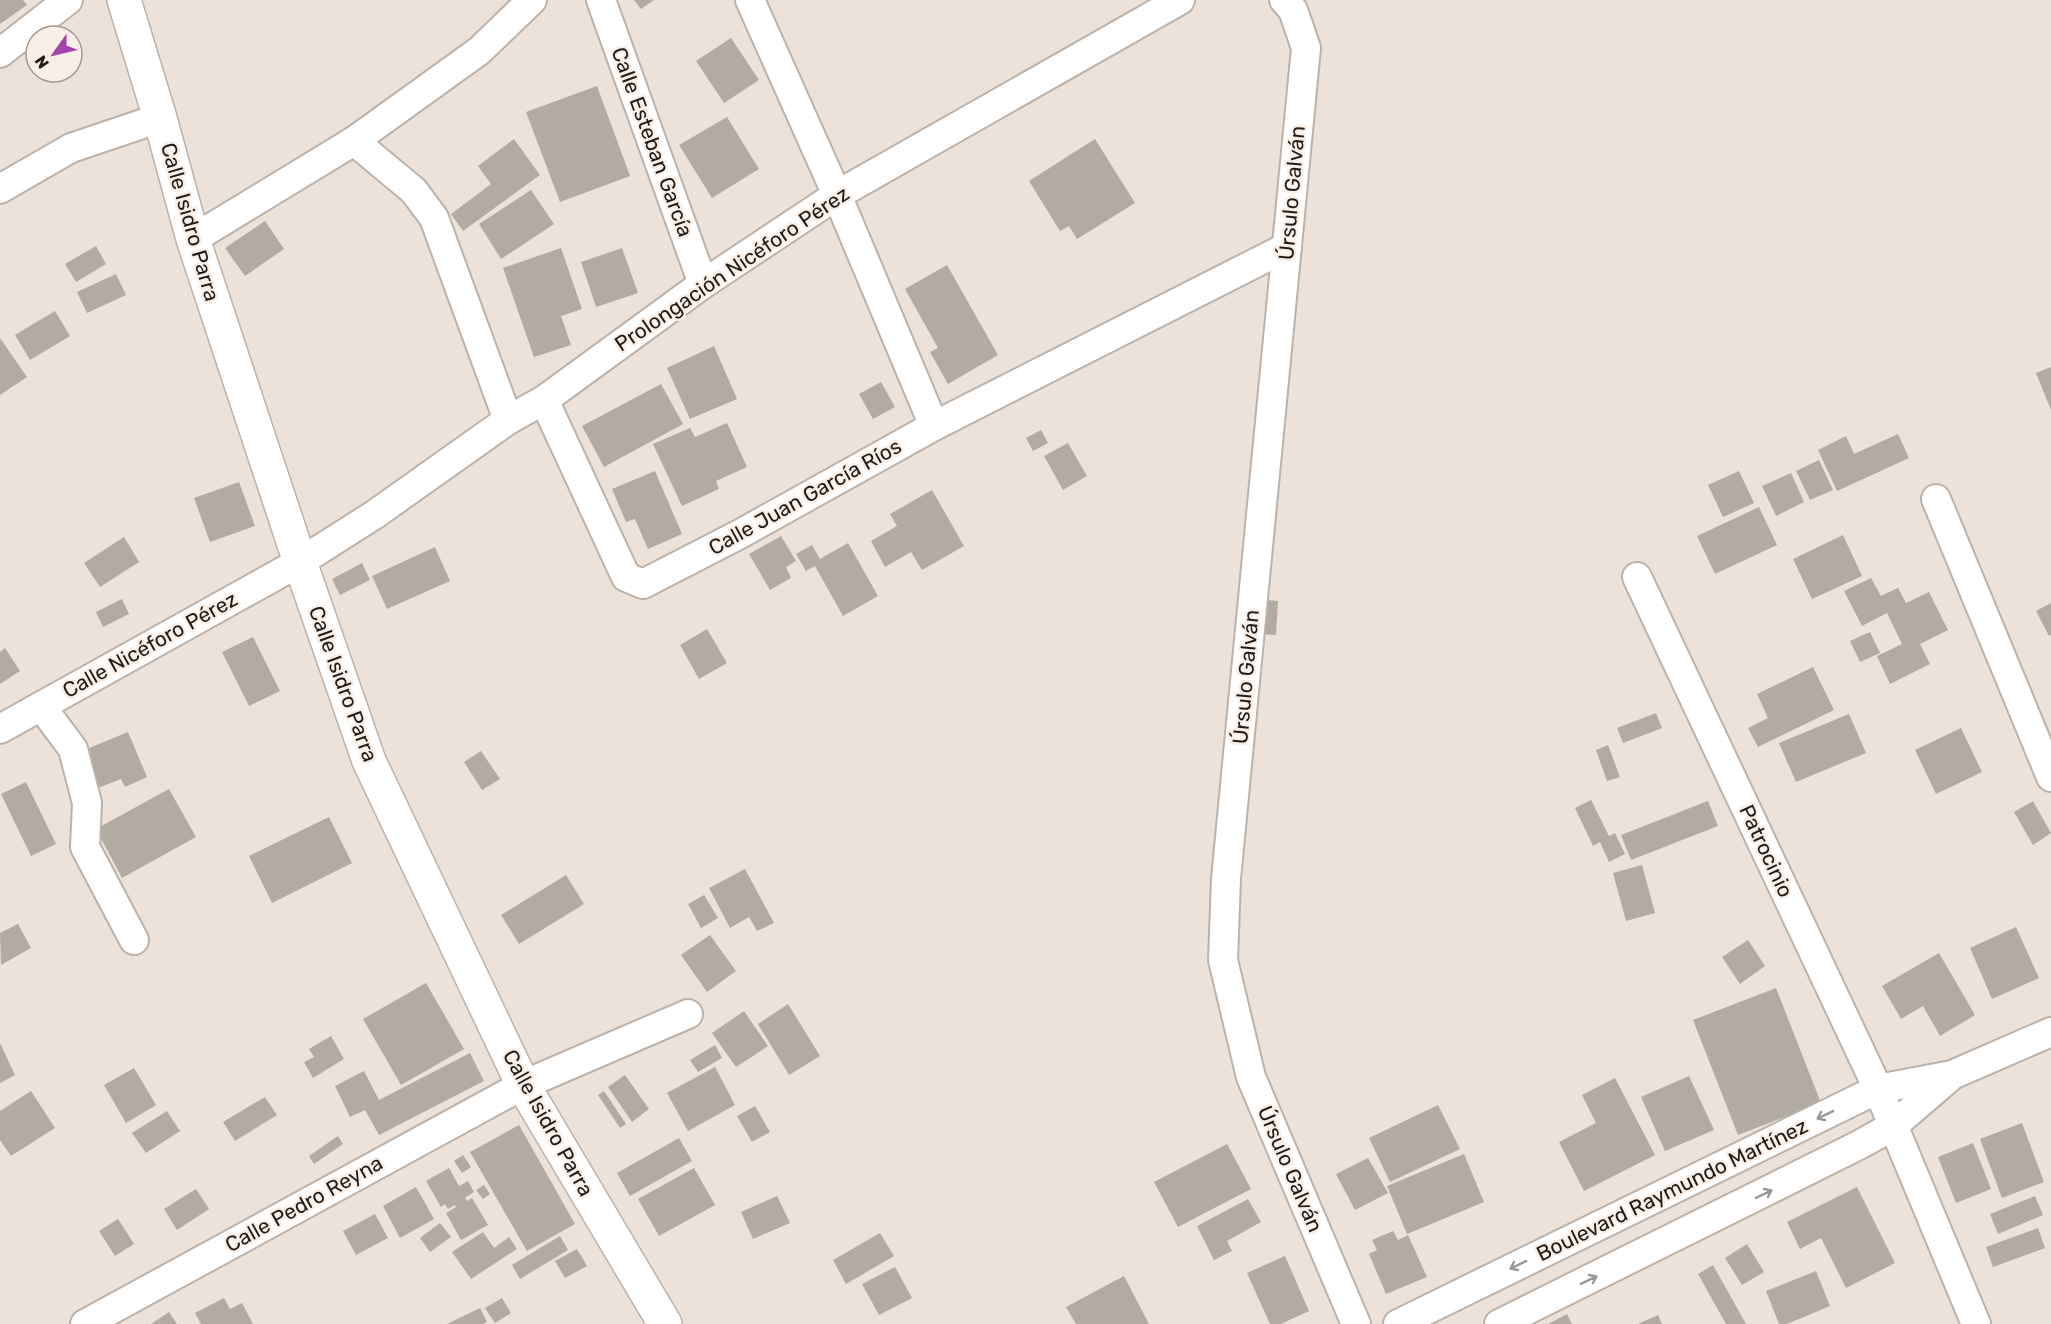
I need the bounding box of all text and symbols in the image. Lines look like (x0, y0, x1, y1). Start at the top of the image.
north arrow (24, 24, 84, 84)
street label: Calle Esteban García (607, 44, 698, 240)
text: N (31, 52, 53, 72)
street label: Úrsulo Galván (1273, 125, 1310, 261)
street label: Calle Isidro Parra (156, 140, 225, 304)
street label: Prolongación Nicéforo Pérez (610, 181, 854, 356)
street label: Calle Juan García Ríos (704, 433, 906, 560)
street label: Calle Nicéforo Pérez (58, 586, 241, 703)
street label: Calle Isidro Parra (304, 603, 383, 765)
street label: Úrsulo Galván (1227, 609, 1264, 745)
street label: Patrocinio (1734, 800, 1799, 901)
street label: Calle Isidro Parra (498, 1045, 599, 1201)
street label: Úrsulo Galván (1253, 1102, 1328, 1236)
one-way arrow (1817, 1110, 1835, 1122)
street label: Boulevard Raymundo Martínez (1532, 1113, 1811, 1266)
street label: Calle Pedro Reyna (221, 1150, 387, 1257)
one-way arrow (1755, 1187, 1773, 1199)
one-way arrow (1509, 1260, 1527, 1272)
one-way arrow (1579, 1273, 1597, 1285)

